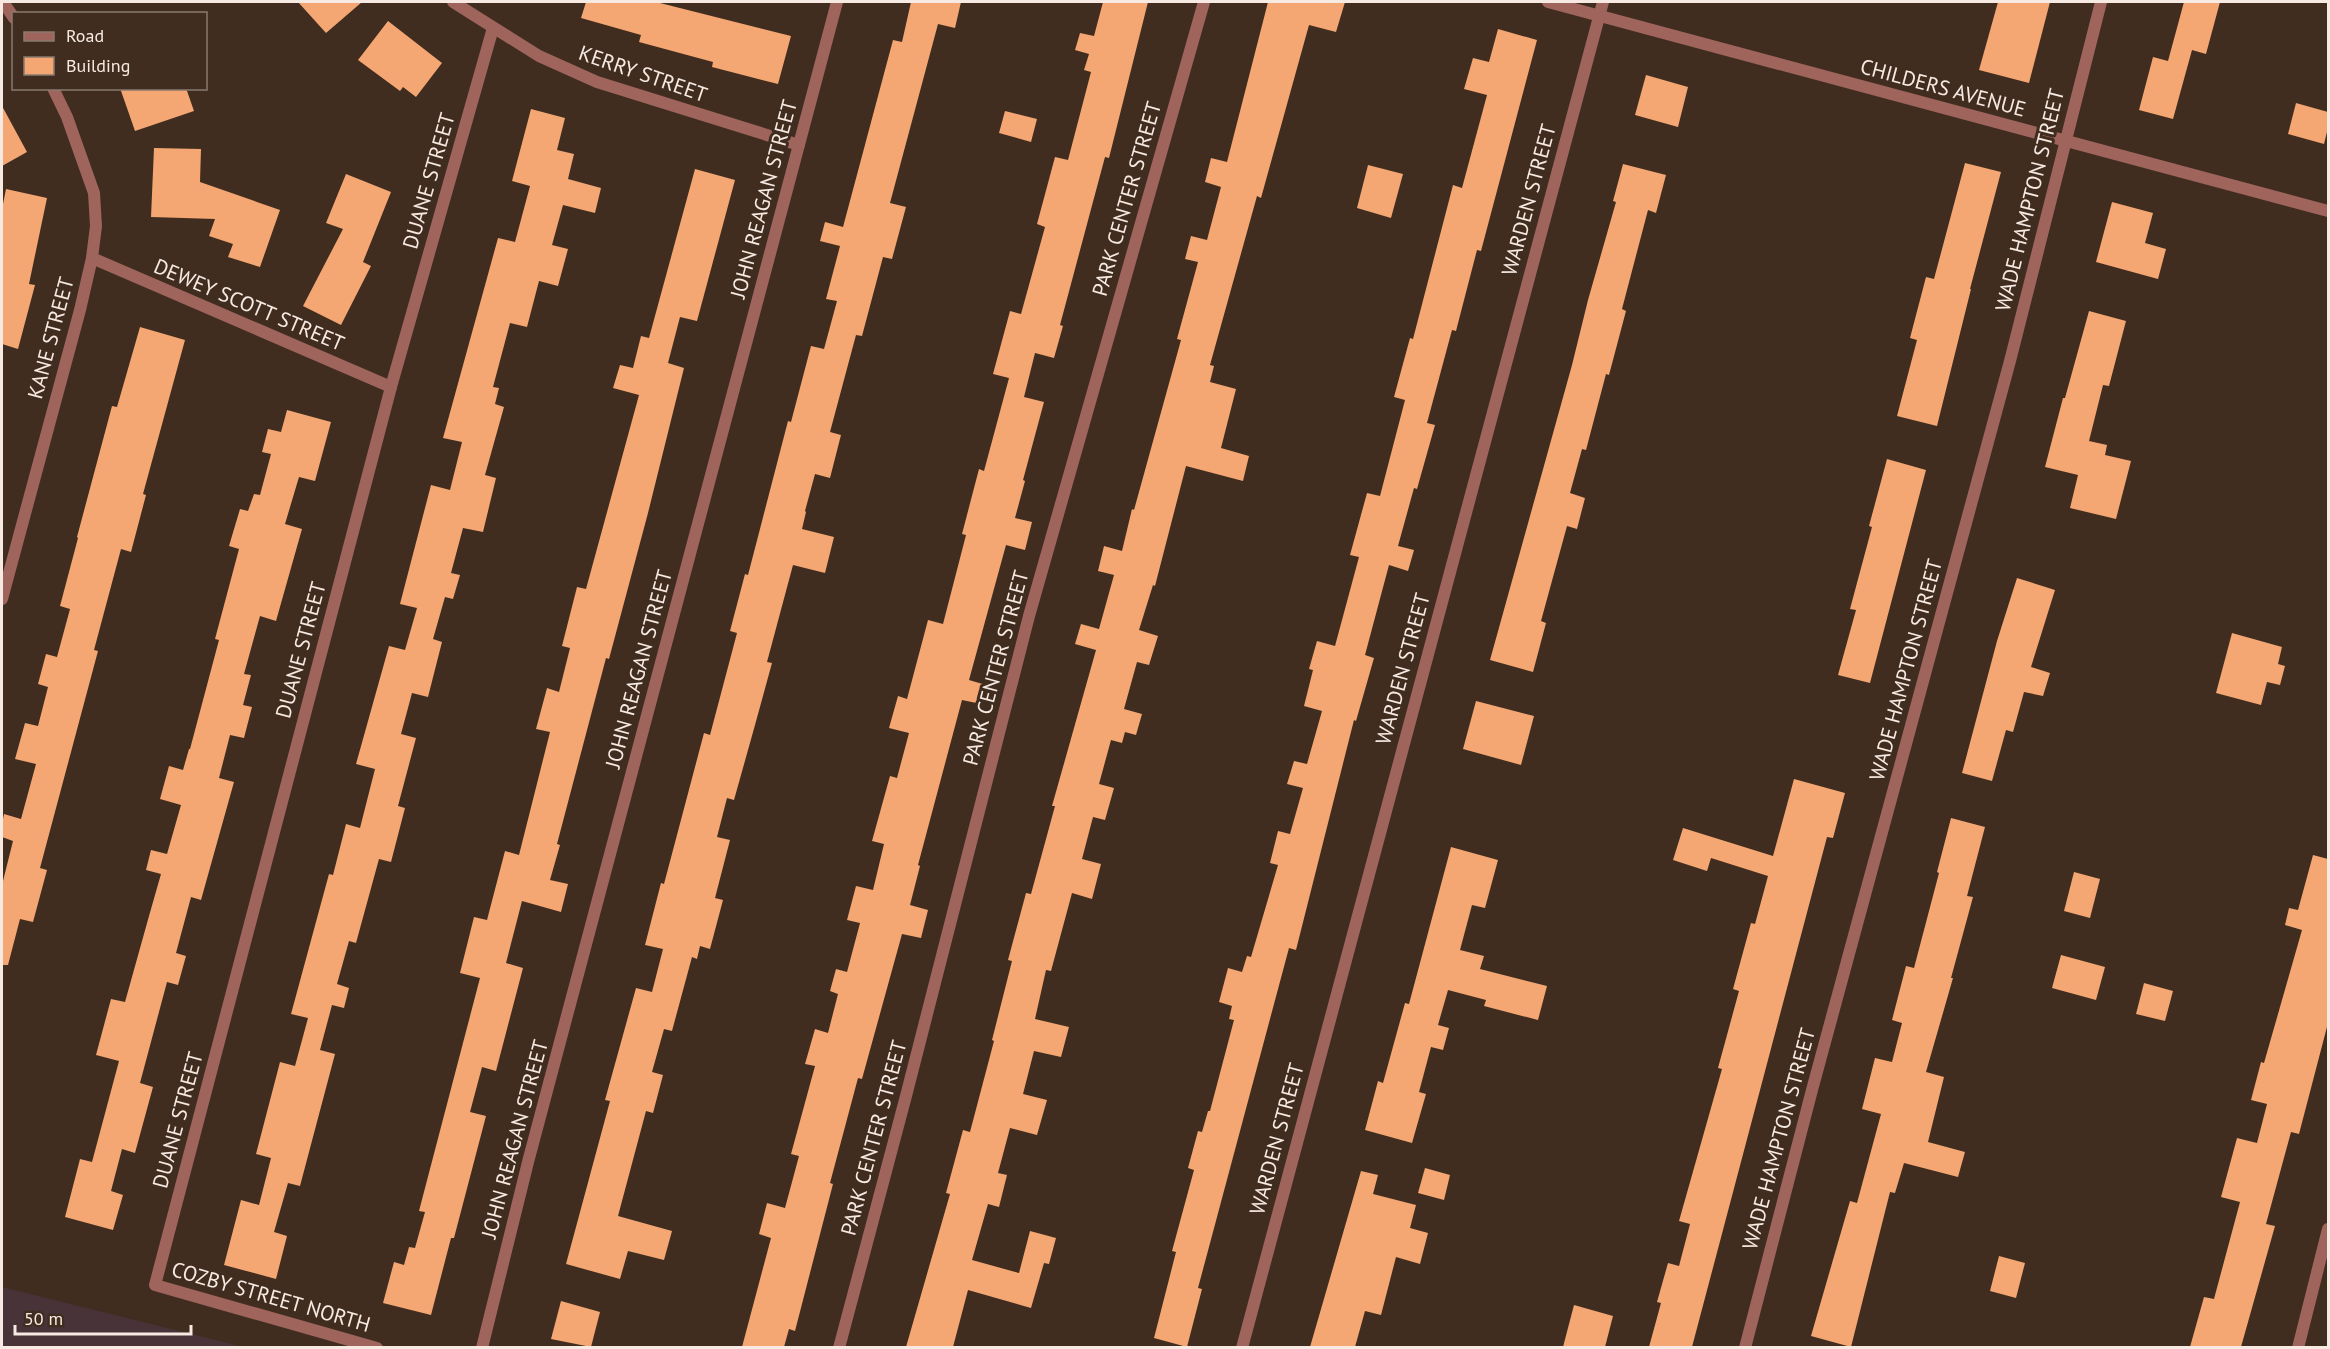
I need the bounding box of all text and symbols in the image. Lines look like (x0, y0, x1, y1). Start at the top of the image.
legend (12, 12, 207, 90)
text: Road (66, 24, 104, 47)
street label: KERRY STREET (575, 39, 711, 108)
street label: CHILDERS AVENUE (1857, 52, 2029, 123)
text: Building (66, 54, 130, 77)
street label: WADE HAMPTON STREET (1989, 86, 2070, 314)
street label: JOHN REAGAN STREET (724, 96, 803, 302)
street label: PARK CENTER STREET (1086, 98, 1167, 299)
street label: DUANE STREET (396, 109, 461, 252)
street label: WARDEN STREET (1495, 121, 1562, 279)
street label: DEWEY SCOTT STREET (150, 252, 349, 357)
street label: KANE STREET (21, 274, 80, 402)
street label: WADE HAMPTON STREET (1863, 556, 1948, 784)
street label: JOHN REAGAN STREET (599, 566, 678, 772)
street label: PARK CENTER STREET (956, 567, 1035, 768)
street label: DUANE STREET (269, 578, 332, 721)
street label: WARDEN STREET (1369, 590, 1436, 748)
street label: WADE HAMPTON STREET (1736, 1025, 1821, 1253)
street label: JOHN REAGAN STREET (475, 1036, 554, 1242)
street label: PARK CENTER STREET (834, 1037, 913, 1238)
street label: DUANE STREET (146, 1048, 209, 1191)
street label: WARDEN STREET (1243, 1060, 1310, 1218)
street label: COZBY STREET NORTH (169, 1255, 374, 1338)
scale bar (15, 1298, 190, 1336)
text: 50 m (24, 1307, 63, 1330)

